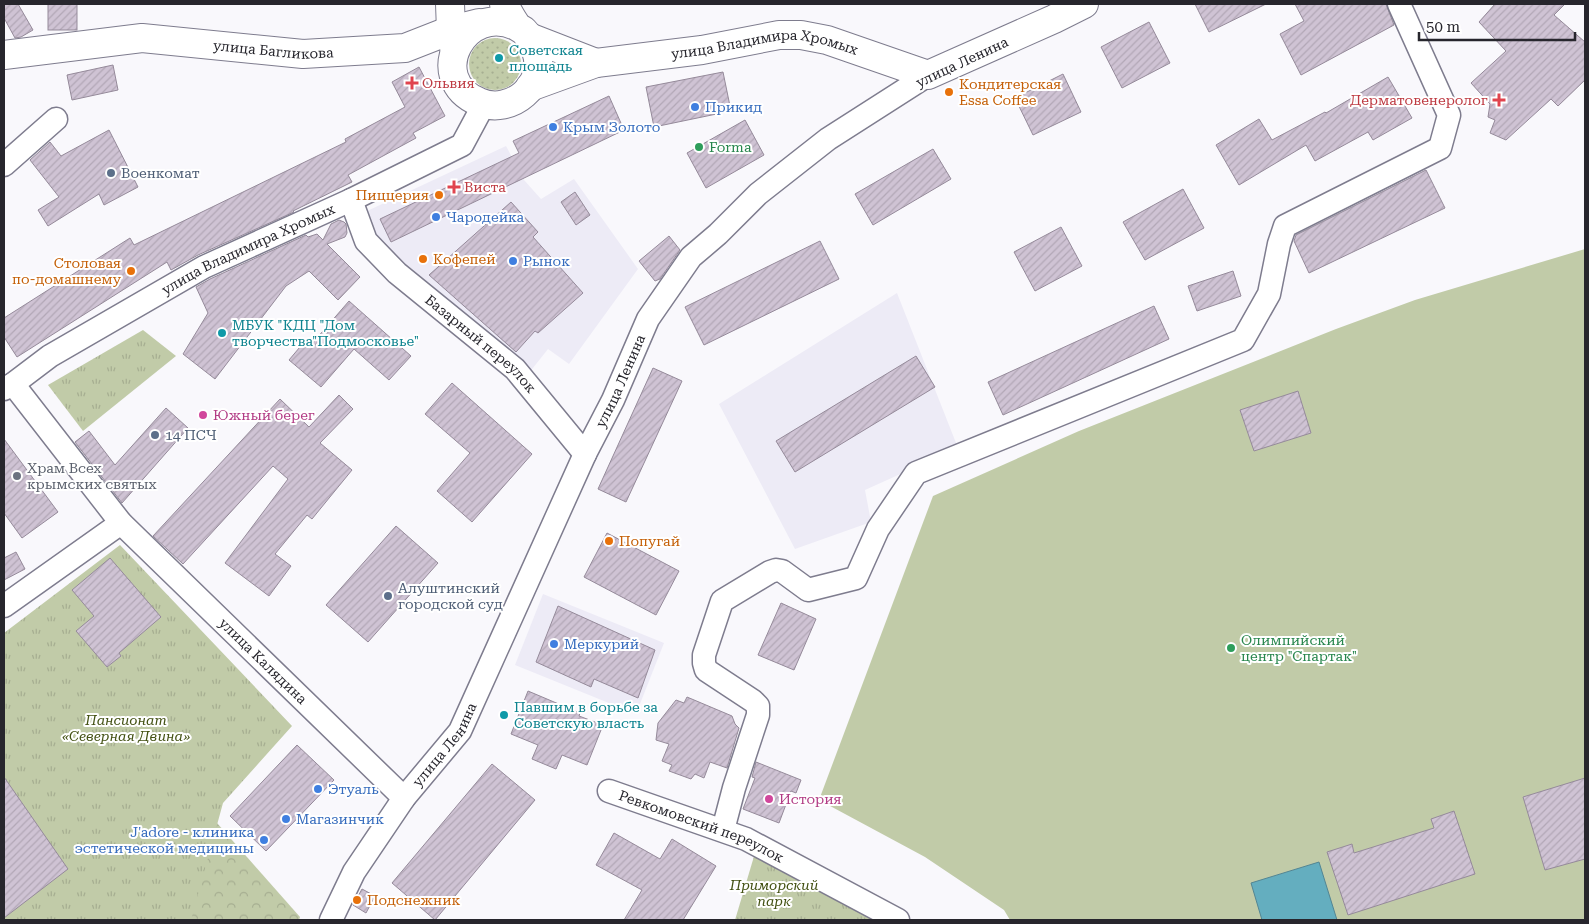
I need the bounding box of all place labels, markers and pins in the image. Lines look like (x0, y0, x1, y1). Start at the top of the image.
place label: Советская площадь (509, 42, 583, 74)
marker: Советская площадь (493, 52, 505, 64)
place label: Ольвия (422, 75, 475, 91)
place label: Кондитерская Essa Coffee (959, 76, 1061, 108)
marker: Ольвия (406, 77, 418, 89)
marker: Кондитерская Essa Coffee (943, 86, 955, 98)
place label: Дерматовенеролог (1350, 92, 1488, 108)
marker: Дерматовенеролог (1492, 93, 1506, 107)
place label: Прикид (705, 99, 762, 115)
marker: Прикид (689, 101, 701, 113)
place label: Крым Золото (563, 119, 660, 135)
marker: Крым Золото (547, 121, 559, 133)
place label: Forma (709, 139, 752, 155)
marker: Forma (693, 141, 705, 153)
place label: Военкомат (121, 165, 200, 181)
marker: Военкомат (105, 167, 117, 179)
place label: Виста (464, 179, 506, 195)
marker: Виста (448, 181, 460, 193)
place label: Пиццерия (356, 187, 429, 203)
marker: Пиццерия (433, 189, 445, 201)
place label: Чародейка (446, 209, 524, 225)
marker: Чародейка (430, 211, 442, 223)
place label: Кофепей (433, 251, 496, 267)
marker: Кофепей (417, 253, 429, 265)
place label: Рынок (523, 253, 570, 269)
place label: Столовая по-домашнему (12, 255, 122, 287)
marker: Рынок (507, 255, 519, 267)
marker: Столовая по-домашнему (125, 265, 137, 277)
place label: МБУК "КДЦ "Дом творчества"Подмосковье" (232, 317, 419, 349)
marker: МБУК "КДЦ "Дом творчества"Подмосковье" (216, 327, 228, 339)
place label: Южный берег (213, 407, 315, 423)
marker: Южный берег (197, 409, 209, 421)
place label: 14 ПСЧ (165, 427, 217, 443)
marker: 14 ПСЧ (149, 429, 161, 441)
place label: Храм Всех крымских святых (27, 460, 157, 492)
marker: Храм Всех крымских святых (11, 470, 23, 482)
place label: Попугай (619, 533, 680, 549)
marker: Попугай (603, 535, 615, 547)
place label: Алуштинский городской суд (398, 580, 503, 612)
marker: Алуштинский городской суд (382, 590, 394, 602)
place label: Олимпийский центр "Спартак" (1241, 632, 1357, 664)
place label: Меркурий (564, 636, 639, 652)
marker: Меркурий (548, 638, 560, 650)
marker: Олимпийский центр "Спартак" (1225, 642, 1237, 654)
place label: Павшим в борьбе за Советскую власть (514, 699, 658, 731)
marker: Павшим в борьбе за Советскую власть (498, 709, 510, 721)
place label: Этуаль (328, 781, 379, 797)
marker: Этуаль (312, 783, 324, 795)
place label: История (779, 791, 842, 807)
marker: История (763, 793, 775, 805)
place label: Магазинчик (296, 811, 384, 827)
marker: Магазинчик (280, 813, 292, 825)
place label: J'adore - клиника эстетической медицины (75, 824, 254, 856)
marker: J'adore - клиника эстетической медицины (258, 834, 270, 846)
place label: Подснежник (367, 892, 461, 908)
marker: Подснежник (351, 894, 363, 906)

